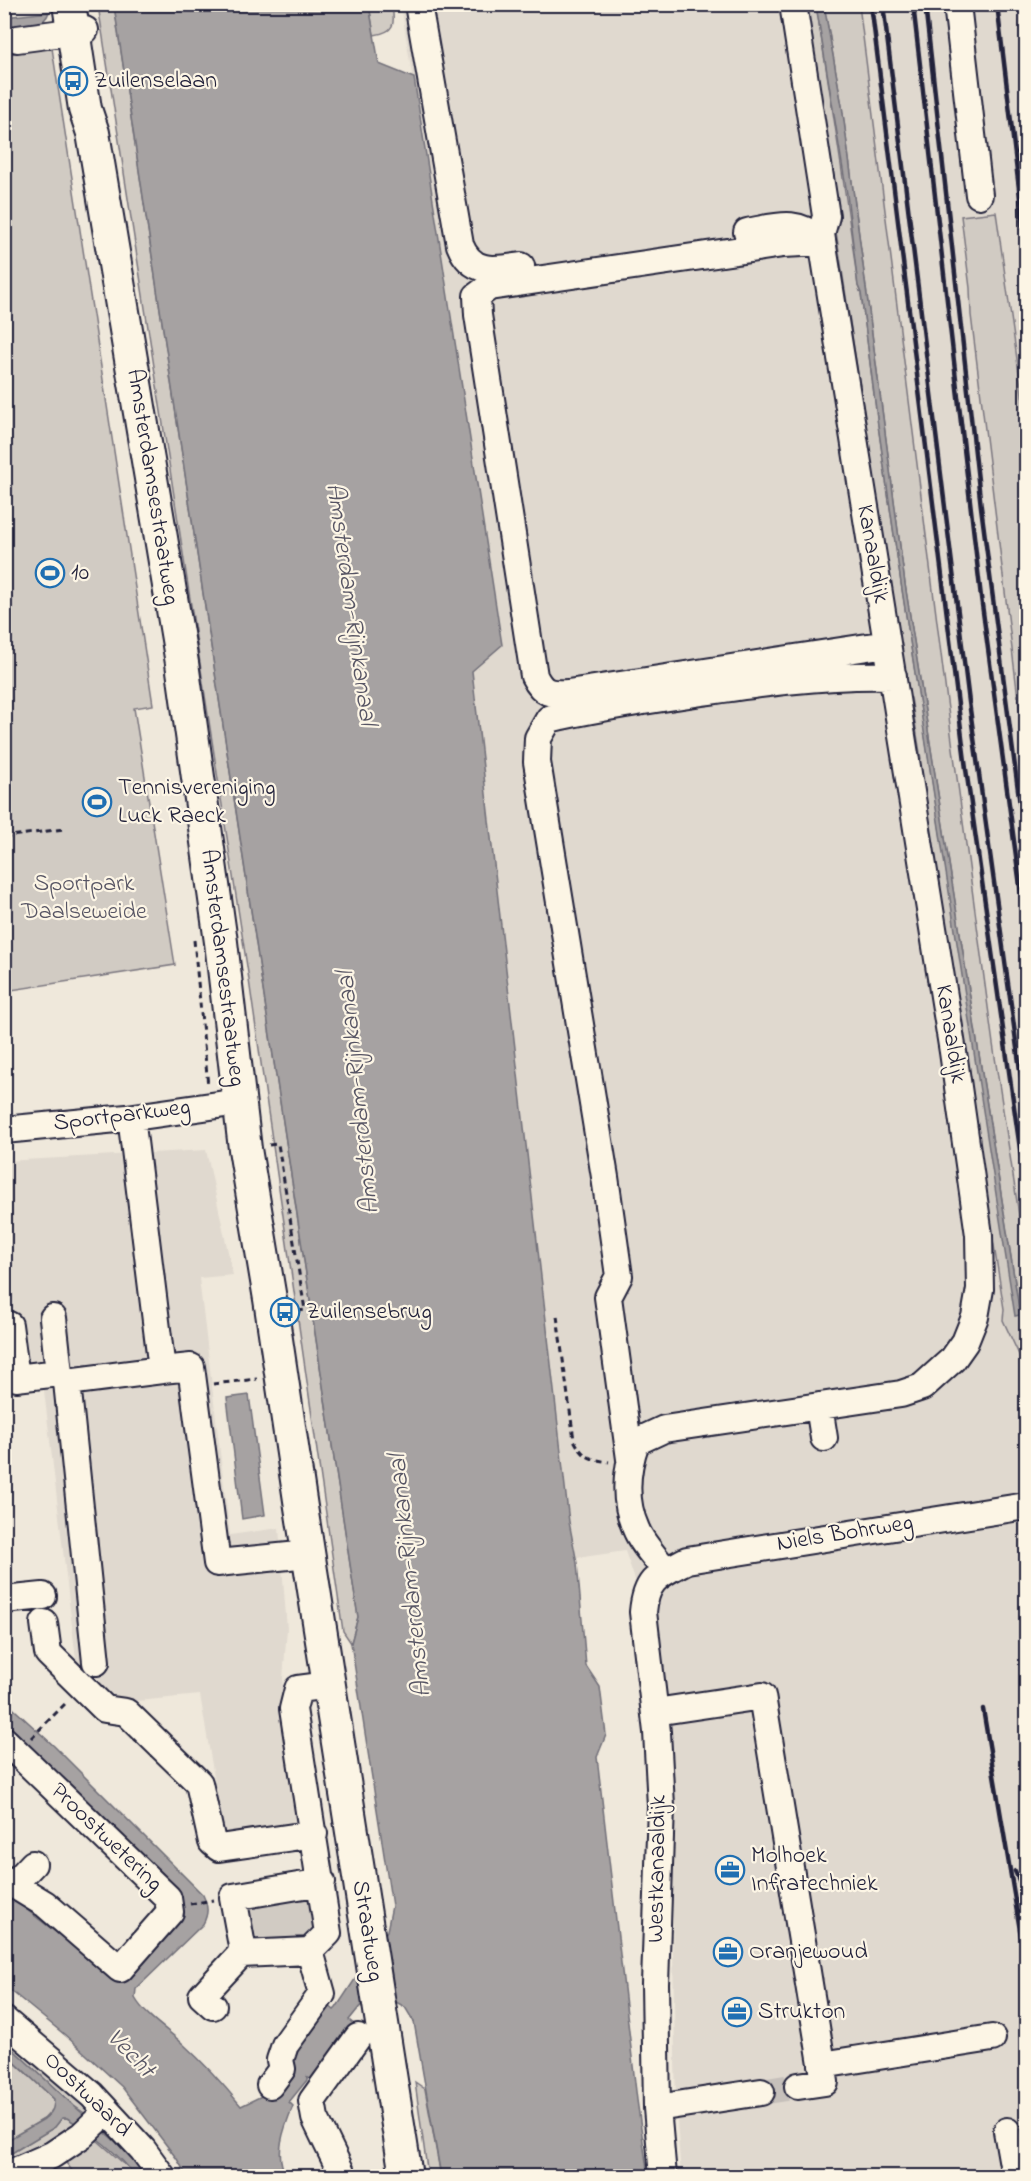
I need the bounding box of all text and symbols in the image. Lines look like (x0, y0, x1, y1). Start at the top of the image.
place label: Zuilenselaan (94, 64, 217, 99)
bus stop icon: Zuilenselaan (57, 65, 89, 97)
street label: Amsterdamsestraatweg (116, 366, 188, 608)
water label: Amsterdam-Rijnkanaal (314, 480, 386, 730)
street label: Kanaaldijk (846, 502, 898, 607)
place label: 10 (71, 556, 89, 591)
sports icon: 10 (34, 557, 66, 589)
place label: Tennisvereniging Luck Raeck (118, 771, 276, 834)
sports icon: Tennisvereniging Luck Raeck (81, 786, 113, 818)
street label: Amsterdamsestraatweg (190, 847, 254, 1089)
park label: Sportpark Daalseweide (20, 867, 147, 930)
water label: Amsterdam-Rijnkanaal (327, 967, 391, 1216)
street label: Kanaaldijk (925, 982, 975, 1086)
street label: Sportparkweg (52, 1090, 192, 1142)
place label: Zuilensebrug (306, 1295, 432, 1330)
bus stop icon: Zuilensebrug (269, 1296, 301, 1328)
water label: Amsterdam-Rijnkanaal (379, 1450, 443, 1699)
street label: Niels Bohrweg (774, 1506, 916, 1562)
street label: Proostwetering (42, 1775, 170, 1901)
street label: Westkanaaldijk (639, 1794, 677, 1943)
place label: Molhoek Infratechniek (751, 1839, 878, 1902)
office icon: Molhoek Infratechniek (714, 1854, 746, 1886)
street label: Straatweg (342, 1878, 392, 1984)
place label: Oranjewoud (749, 1935, 868, 1970)
office icon: Oranjewoud (712, 1936, 744, 1968)
place label: Strukton (758, 1995, 845, 2030)
office icon: Strukton (721, 1996, 753, 2028)
water label: Vecht (97, 2020, 165, 2089)
street label: Oostwaard (35, 2044, 139, 2147)

